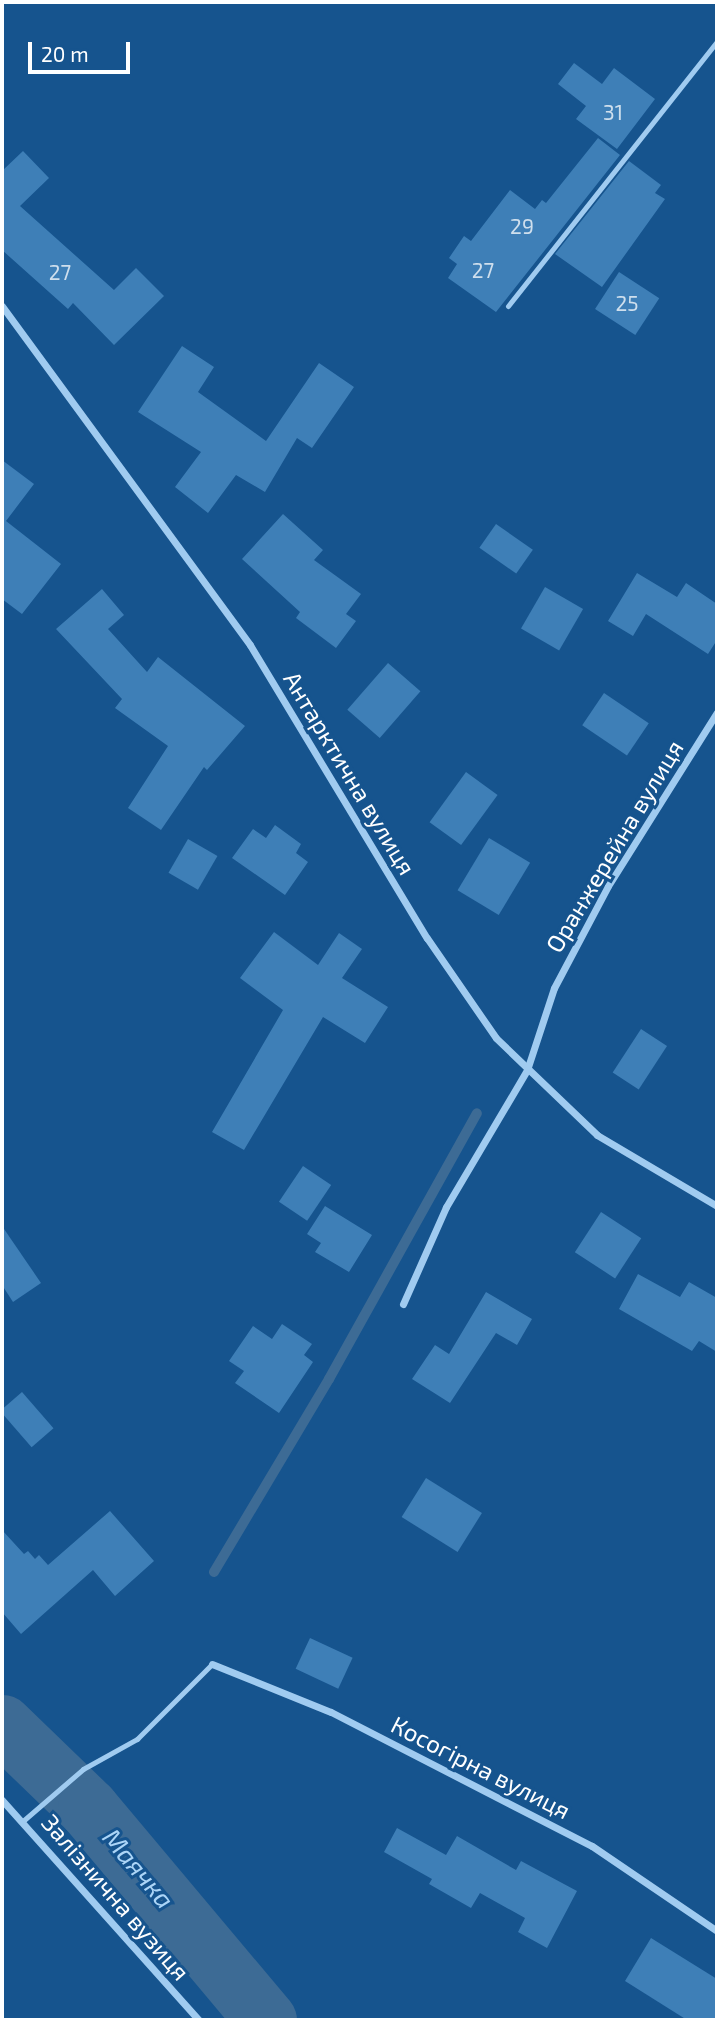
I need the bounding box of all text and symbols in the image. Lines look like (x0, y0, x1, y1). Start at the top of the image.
scale bar (32, 28, 133, 72)
text: 20 m (41, 41, 89, 66)
house number: 31 (603, 99, 623, 125)
house number: 29 (510, 213, 534, 239)
house number: 27 (472, 257, 494, 283)
house number: 27 (49, 259, 71, 285)
house number: 25 (615, 290, 639, 316)
street label: Антарктична вулиця (278, 666, 422, 880)
street label: Оранжерейна вулиця (539, 735, 689, 957)
street label: Косогірна вулиця (387, 1709, 575, 1825)
street label: Залізнична вузиця (36, 1808, 196, 1986)
water label: Маячка (97, 1822, 181, 1914)

